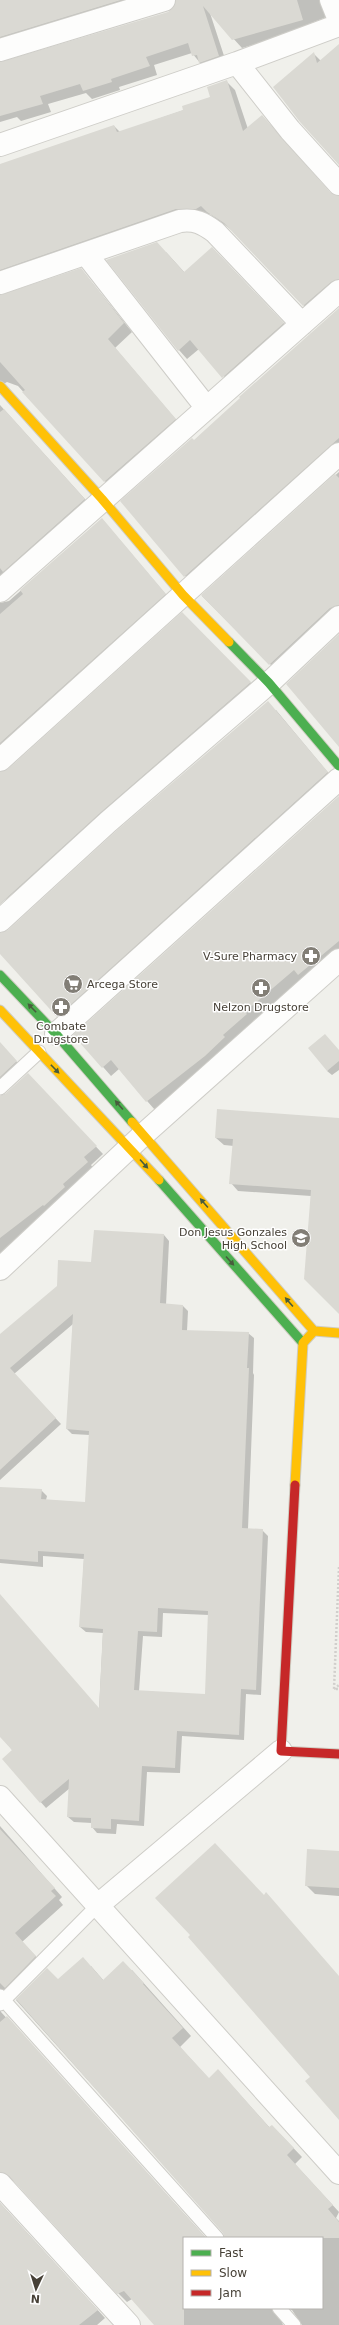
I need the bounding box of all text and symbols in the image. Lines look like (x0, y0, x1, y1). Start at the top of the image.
pharmacy icon: V-Sure Pharmacy (300, 945, 322, 967)
place label: V-Sure Pharmacy (203, 950, 297, 963)
supermarket icon: Arcega Store (62, 973, 84, 995)
pharmacy icon: Nelzon Drugstore (250, 977, 272, 999)
place label: Arcega Store (87, 978, 158, 991)
pharmacy icon: Combate Drugstore (50, 996, 72, 1018)
place label: Nelzon Drugstore (213, 1001, 309, 1014)
one-way arrow (27, 1003, 37, 1013)
place label: Combate Drugstore (34, 1020, 89, 1046)
one-way arrow (50, 1064, 60, 1074)
one-way arrow (114, 1100, 123, 1110)
one-way arrow (140, 1159, 149, 1169)
one-way arrow (199, 1198, 208, 1208)
place label: Don Jesus Gonzales High School (179, 1226, 287, 1252)
school or university icon: Don Jesus Gonzales High School (290, 1227, 312, 1249)
one-way arrow (226, 1256, 235, 1266)
one-way arrow (284, 1296, 293, 1307)
legend (183, 2237, 323, 2309)
text: Fast (219, 2246, 243, 2260)
text: Slow (219, 2266, 247, 2280)
north arrow (16, 2269, 56, 2309)
text: Jam (218, 2286, 242, 2300)
text: N (30, 2292, 40, 2305)

